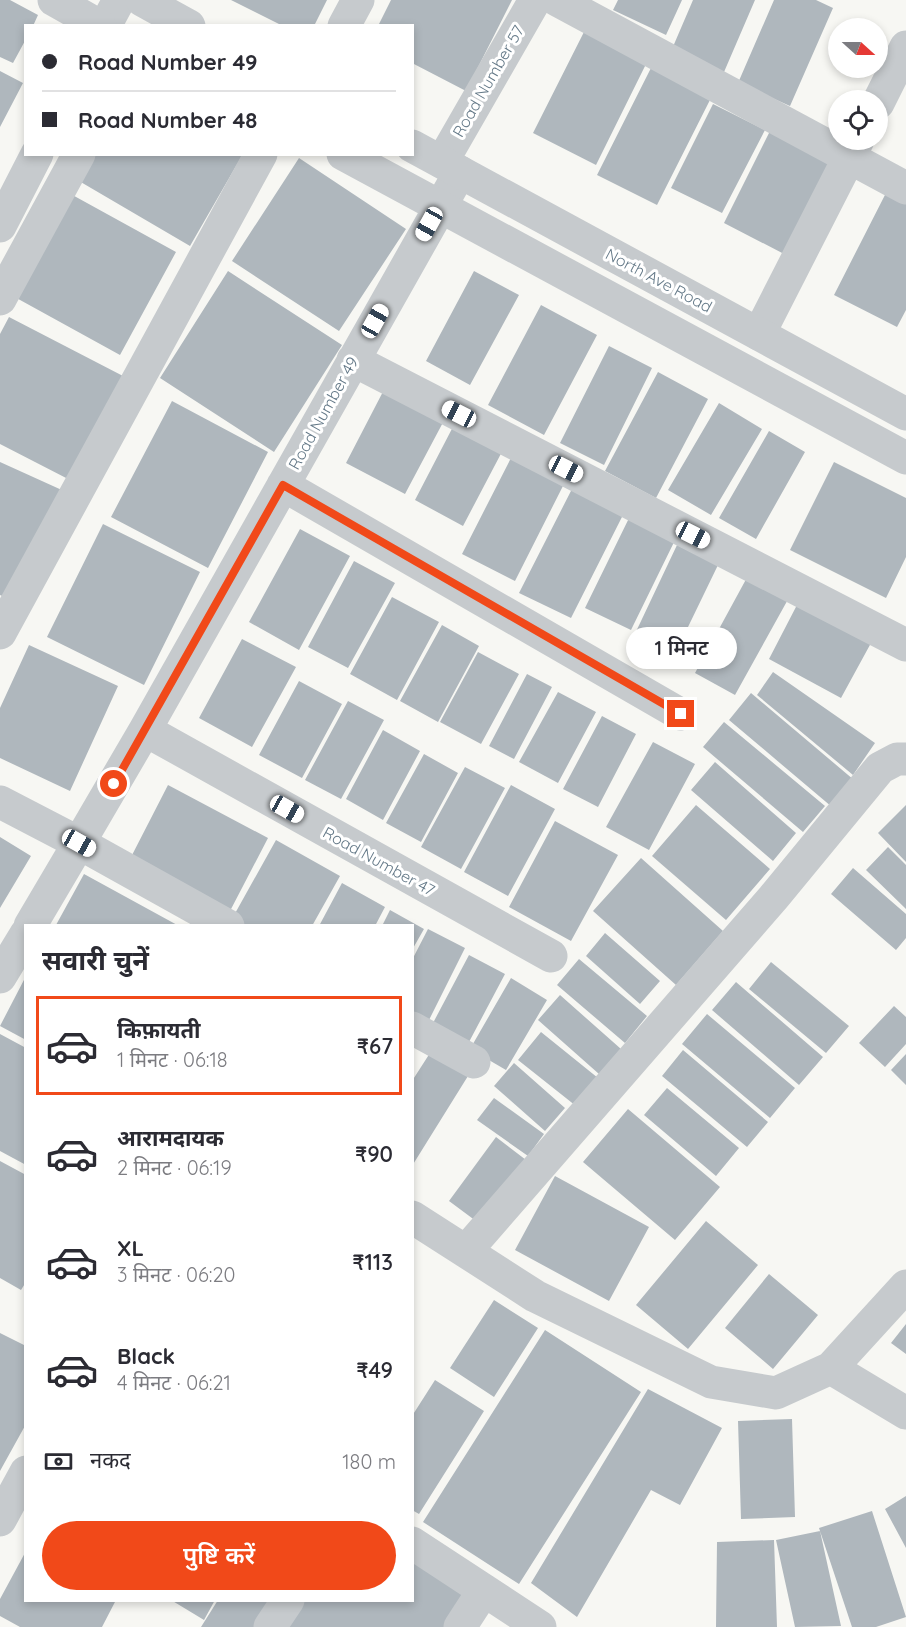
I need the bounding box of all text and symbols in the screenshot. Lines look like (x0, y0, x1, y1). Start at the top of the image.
north arrow (828, 18, 888, 78)
map controls (828, 18, 888, 150)
street label: Road Number 57 (448, 22, 528, 140)
text: Road Number 49 (78, 48, 257, 76)
button: locate (828, 90, 888, 150)
text: Road Number 48 (78, 106, 257, 134)
car (412, 204, 446, 244)
street label: North Ave Road (602, 244, 716, 316)
car (358, 301, 392, 341)
street label: Road Number 49 (284, 353, 362, 473)
car (439, 398, 479, 430)
car (546, 453, 586, 485)
car (673, 519, 713, 551)
callout: 1 मिनट (626, 627, 736, 669)
text: 1 मिनट (655, 635, 708, 660)
route end (667, 700, 694, 727)
route start (100, 770, 127, 797)
car (267, 792, 307, 826)
street label: Road Number 47 (320, 822, 438, 900)
car (59, 826, 99, 860)
text: सवारी चुनें (42, 943, 149, 977)
text: किफ़ायती (117, 1016, 201, 1044)
icon: car (45, 1019, 99, 1073)
text: ₹67 (357, 1032, 393, 1060)
text: 1 मिनट · 06:18 (117, 1047, 228, 1072)
text: आरामदायक (117, 1124, 224, 1152)
icon: car (45, 1127, 99, 1181)
text: ₹90 (355, 1140, 393, 1168)
text: 2 मिनट · 06:19 (117, 1155, 232, 1180)
text: XL (117, 1234, 144, 1262)
icon: car (45, 1235, 99, 1289)
text: ₹113 (352, 1248, 393, 1276)
text: 3 मिनट · 06:20 (117, 1262, 235, 1287)
text: Black (117, 1342, 175, 1370)
icon: car (45, 1343, 99, 1397)
text: ₹49 (356, 1356, 393, 1384)
text: 4 मिनट · 06:21 (117, 1370, 231, 1395)
icon: cash (42, 1445, 75, 1478)
text: नकद (90, 1446, 131, 1474)
text: 180 m (342, 1449, 396, 1474)
button: पुष्टि करें (42, 1521, 396, 1590)

